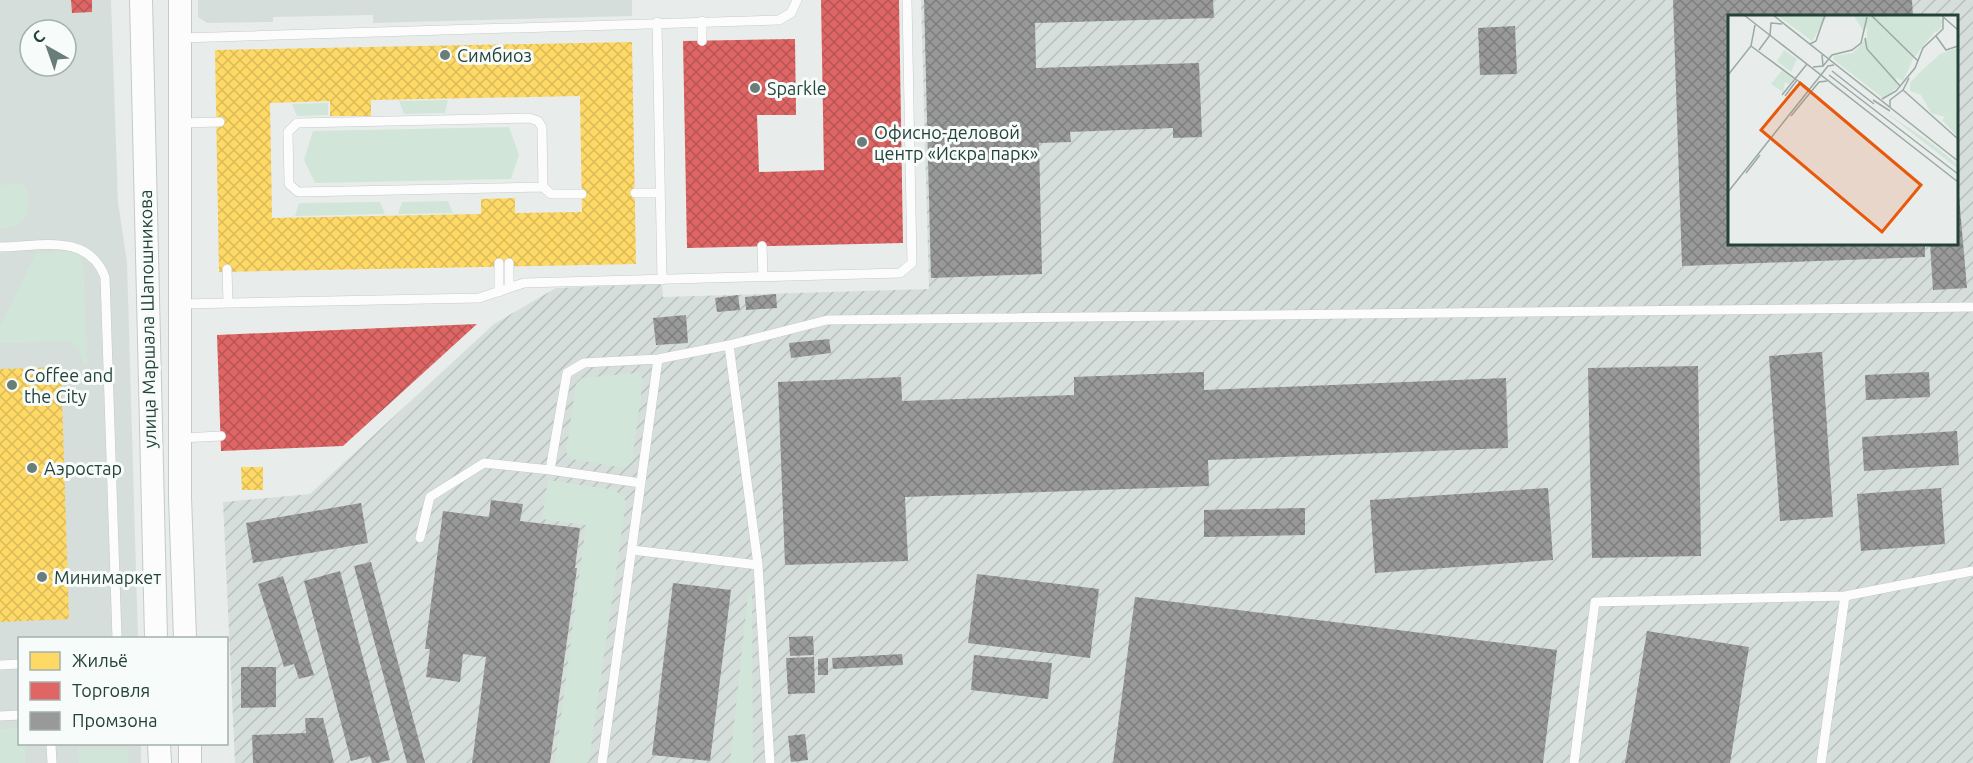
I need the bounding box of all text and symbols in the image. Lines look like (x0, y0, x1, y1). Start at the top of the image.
inset map (1728, 15, 1958, 244)
north arrow (18, 18, 78, 78)
text: С (29, 26, 48, 47)
place label: Симбиоз (457, 45, 532, 65)
marker: Симбиоз (438, 48, 452, 62)
place label: Sparkle (767, 78, 827, 98)
marker: Sparkle (748, 81, 762, 95)
place label: Офисно-деловой центр «Искра парк» (874, 122, 1038, 163)
marker: Офисно-деловой центр «Искра парк» (855, 135, 869, 149)
street label: улица Маршала Шапошникова (135, 190, 159, 448)
place label: Coffee and the City (24, 365, 113, 406)
marker: Coffee and the City (5, 378, 19, 392)
place label: Аэростар (44, 458, 122, 478)
marker: Аэростар (25, 461, 39, 475)
place label: Минимаркет (54, 567, 161, 587)
marker: Минимаркет (35, 570, 49, 584)
legend (18, 637, 228, 745)
text: Жильё (72, 650, 128, 670)
text: Торговля (72, 680, 150, 700)
text: Промзона (72, 710, 157, 730)

